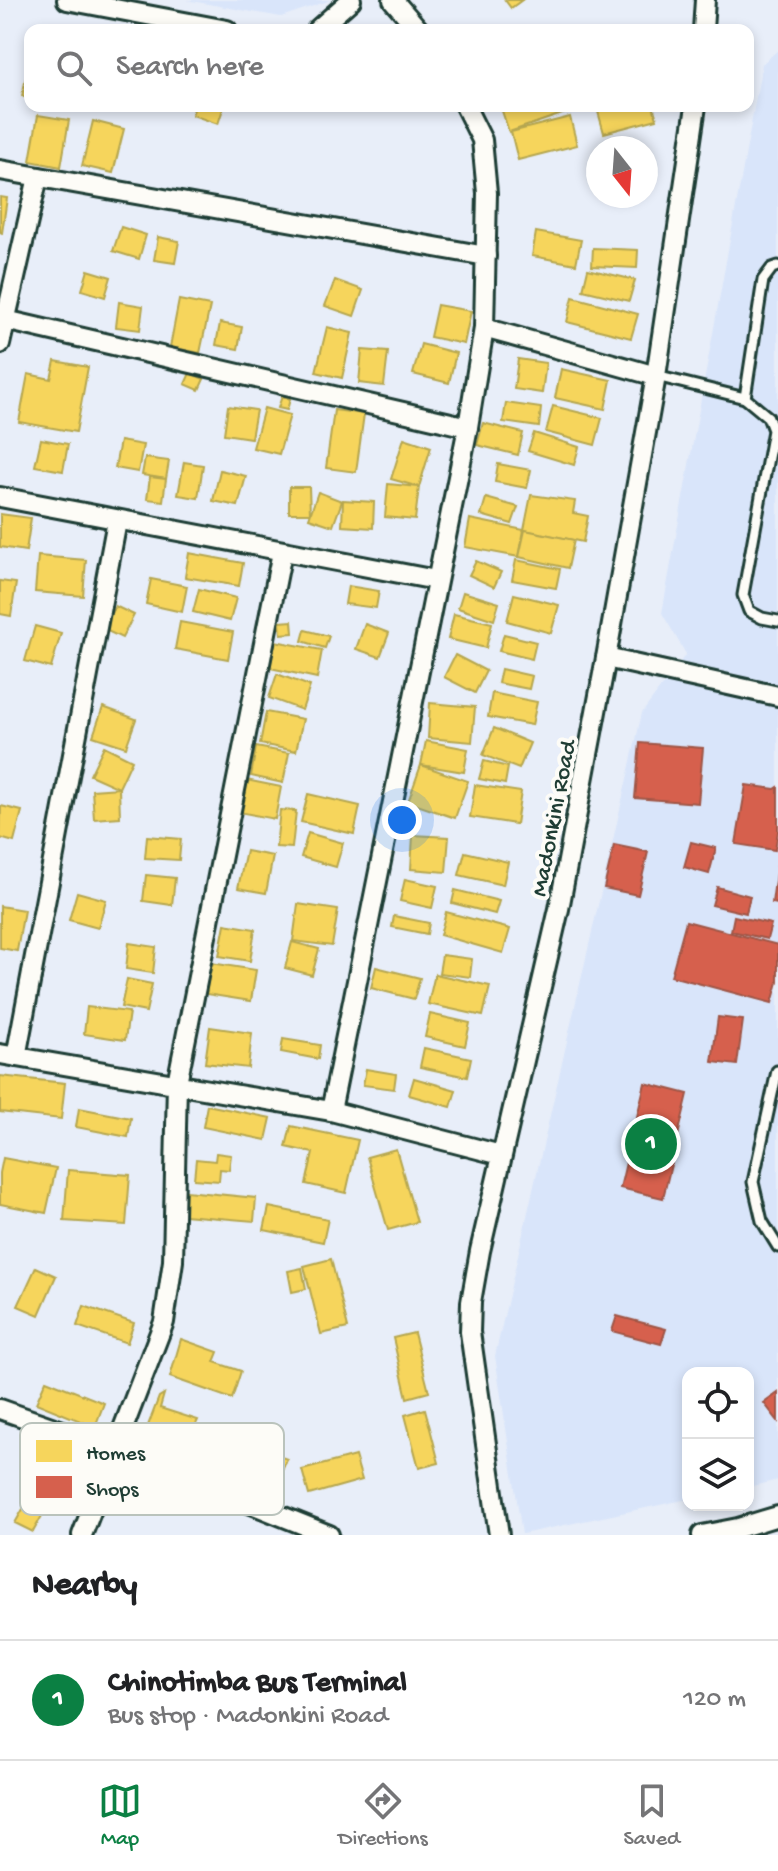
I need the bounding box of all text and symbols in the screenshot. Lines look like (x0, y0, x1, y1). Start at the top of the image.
search box (24, 24, 754, 112)
icon: search (52, 46, 96, 90)
text: Search here (116, 51, 264, 86)
north arrow (586, 136, 658, 208)
street label: Madonkini Road (526, 736, 585, 899)
your location (382, 800, 422, 840)
pin: 1 (625, 1114, 677, 1174)
map controls (682, 1367, 754, 1511)
button: locate (682, 1367, 754, 1439)
legend (20, 1423, 284, 1515)
button: layers (682, 1439, 754, 1511)
text: Homes (86, 1442, 146, 1468)
text: Shops (86, 1478, 139, 1504)
text: Nearby (32, 1567, 137, 1607)
text: Chinotimba Bus Terminal (108, 1667, 407, 1702)
text: 1 (53, 1685, 63, 1716)
text: 120 m (683, 1685, 746, 1716)
text: Bus stop · Madonkini Road (108, 1702, 388, 1733)
tab: Map (98, 1779, 142, 1853)
tab: Directions (338, 1779, 428, 1853)
tab: Saved (624, 1779, 680, 1853)

